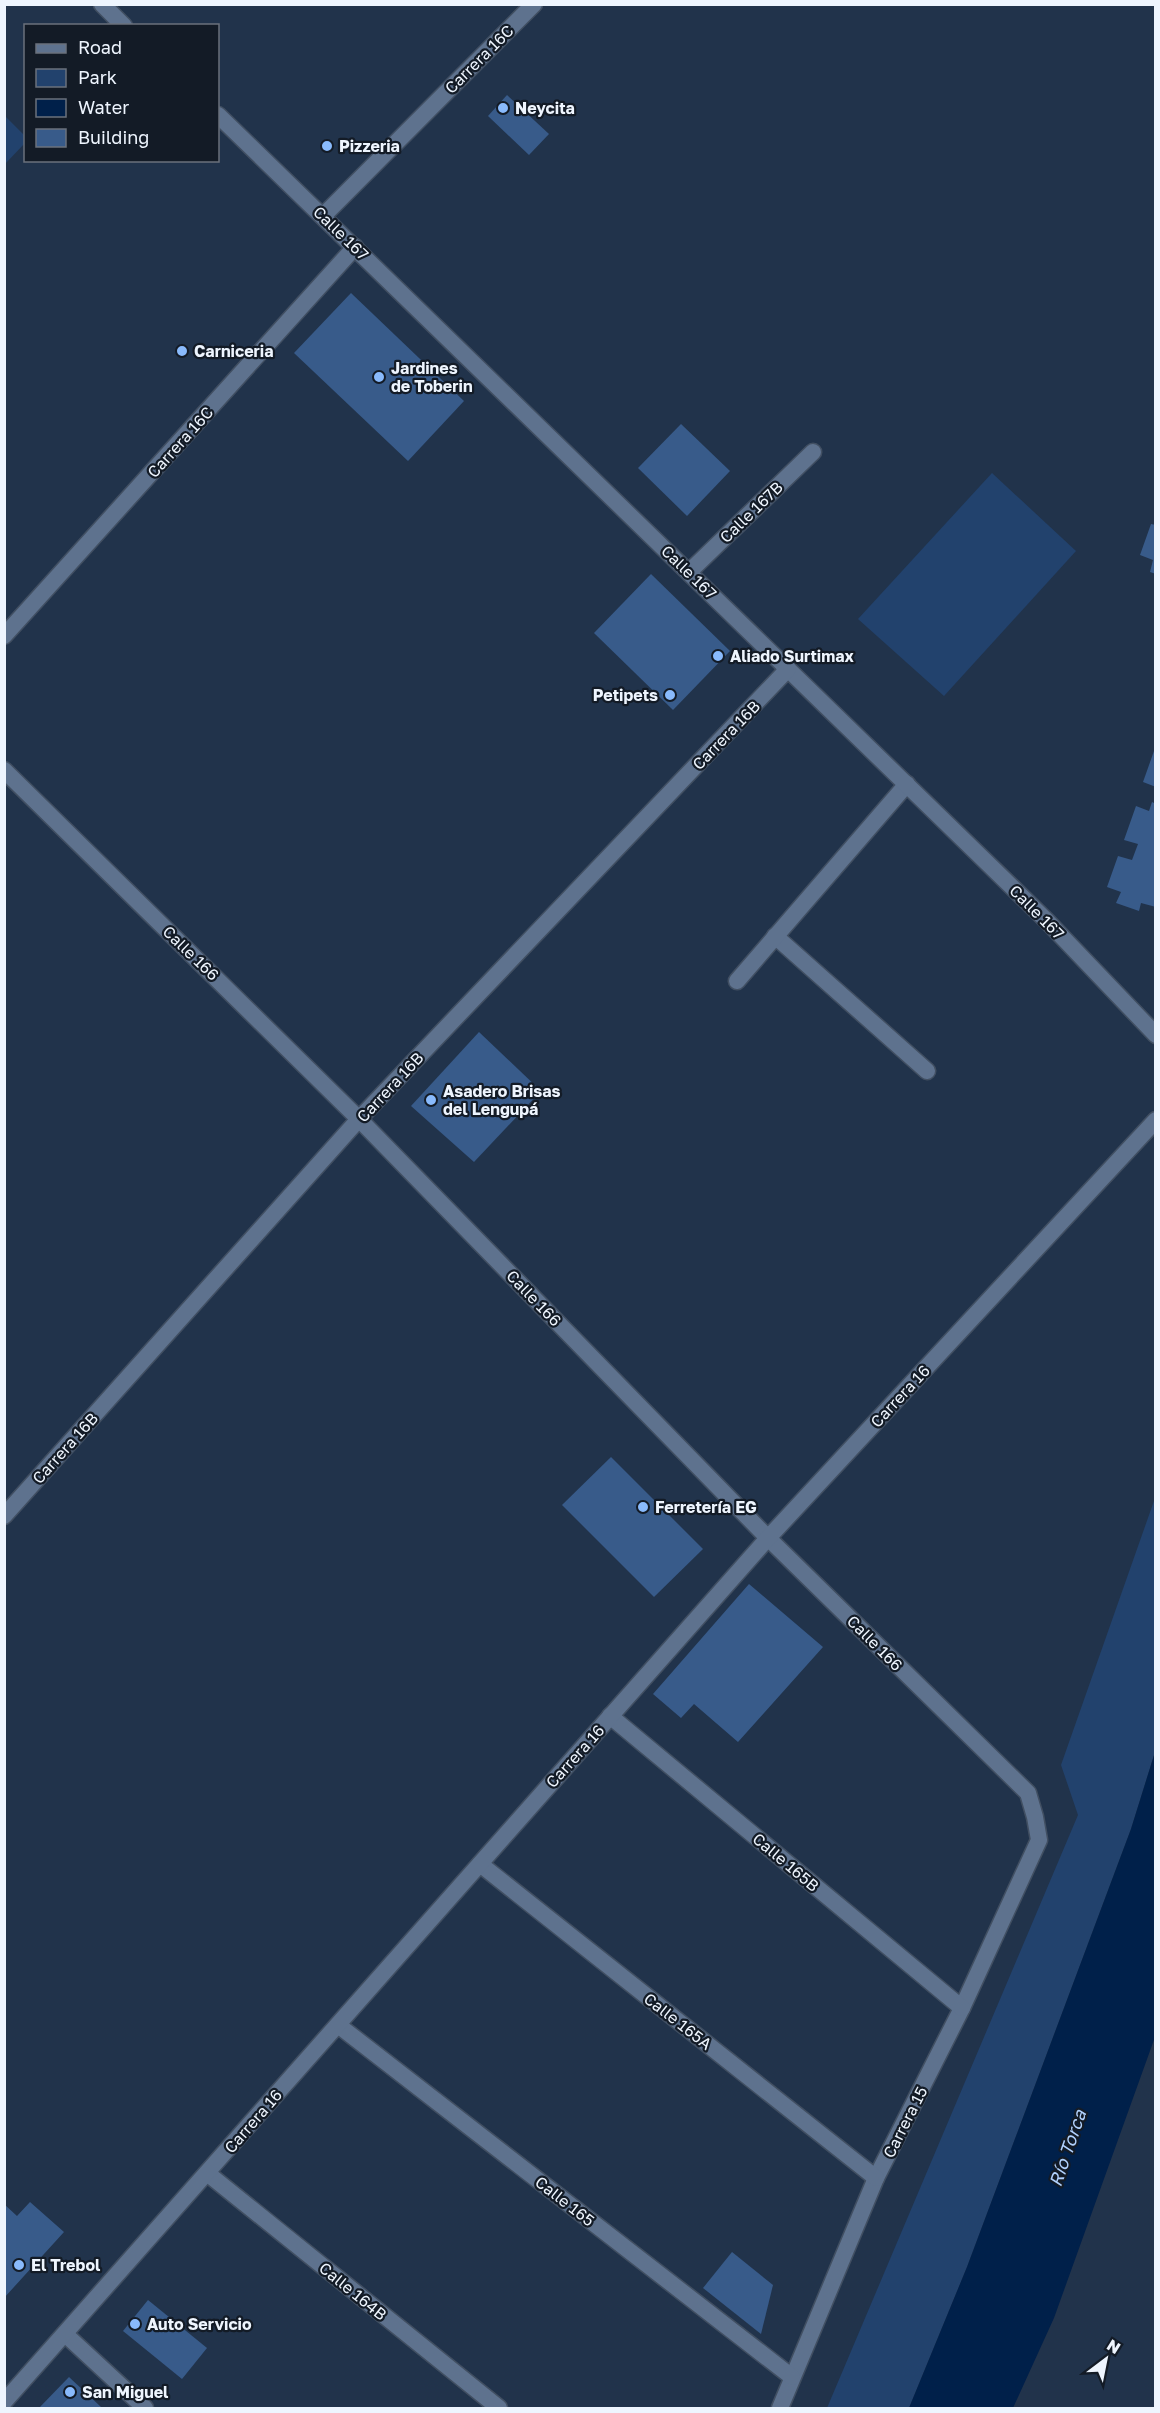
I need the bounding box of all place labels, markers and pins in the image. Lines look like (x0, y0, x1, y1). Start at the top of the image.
place label: Neycita (515, 98, 575, 118)
marker: Neycita (496, 101, 510, 115)
place label: Pizzeria (339, 136, 400, 156)
marker: Pizzeria (320, 139, 334, 153)
place label: Carniceria (194, 341, 274, 361)
marker: Carniceria (175, 344, 189, 358)
place label: Jardines de Toberin (391, 358, 473, 396)
marker: Jardines de Toberin (372, 370, 386, 384)
place label: Aliado Surtimax (730, 646, 855, 666)
marker: Aliado Surtimax (711, 649, 725, 663)
place label: Petipets (593, 685, 658, 705)
marker: Petipets (663, 688, 677, 702)
place label: Asadero Brisas del Lengupá (443, 1081, 561, 1119)
marker: Asadero Brisas del Lengupá (424, 1093, 438, 1107)
place label: Ferretería EG (655, 1497, 757, 1517)
marker: Ferretería EG (636, 1500, 650, 1514)
place label: El Trebol (31, 2255, 101, 2275)
marker: El Trebol (12, 2258, 26, 2272)
place label: Auto Servicio (147, 2314, 252, 2334)
marker: Auto Servicio (128, 2317, 142, 2331)
place label: San Miguel (82, 2382, 169, 2402)
marker: San Miguel (63, 2385, 77, 2399)

